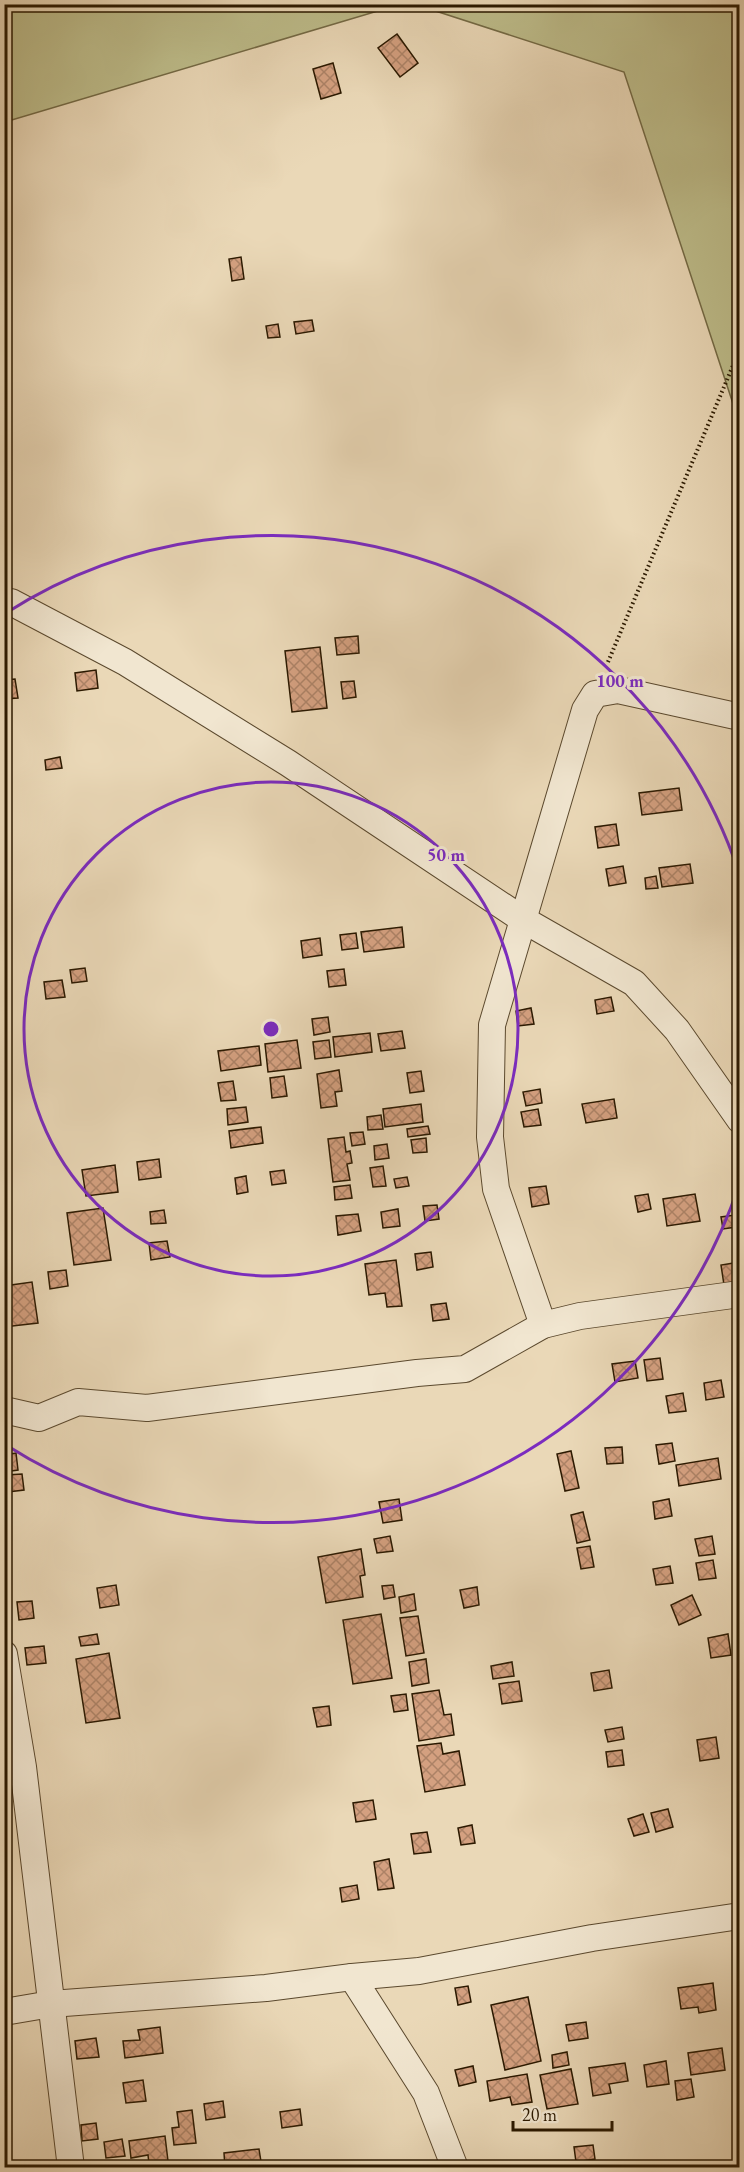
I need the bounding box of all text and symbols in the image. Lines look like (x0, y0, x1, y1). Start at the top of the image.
text: 100 m (596, 669, 644, 692)
text: 50 m (427, 843, 465, 866)
centre of rings (261, 1019, 281, 1039)
scale bar (513, 2094, 612, 2132)
text: 20 m (522, 2103, 557, 2126)

